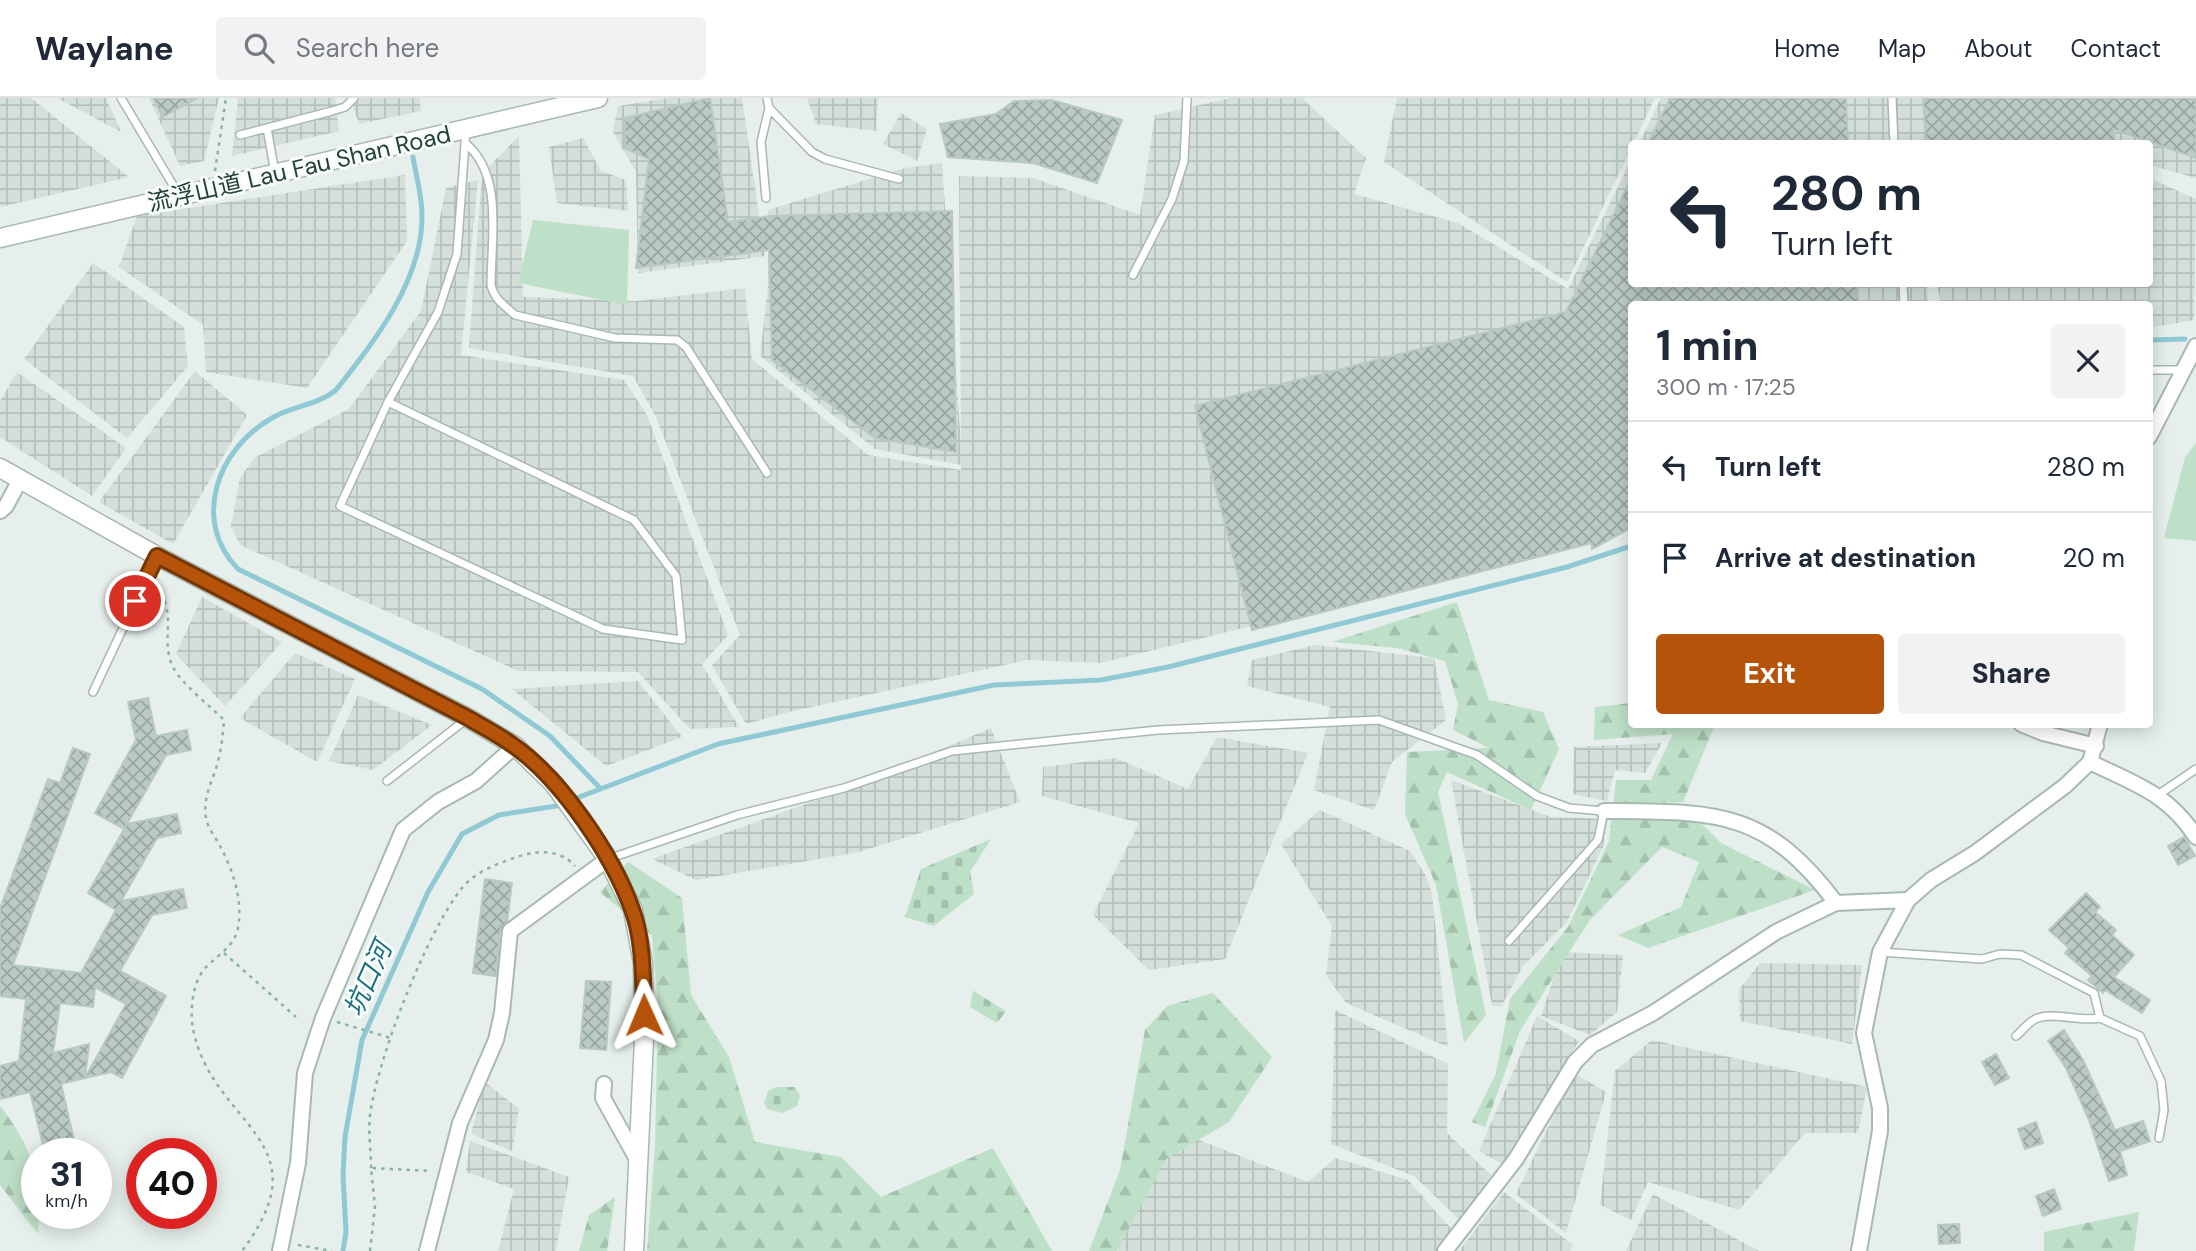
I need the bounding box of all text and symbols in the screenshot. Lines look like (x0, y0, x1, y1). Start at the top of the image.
search box (216, 17, 706, 80)
text: Waylane (35, 27, 174, 70)
icon: search (240, 29, 278, 67)
text: Search here (296, 31, 439, 65)
text: Home (1774, 33, 1840, 64)
text: Map (1878, 33, 1926, 64)
text: About (1964, 33, 2033, 64)
text: Contact (2071, 33, 2161, 64)
street label: 流浮山道 Lau Fau Shan Road (144, 118, 454, 218)
text: 280 m (1771, 161, 1922, 225)
icon: left (1656, 168, 1747, 259)
text: Turn left (1771, 223, 1893, 265)
text: 1 min (1656, 318, 1759, 373)
button: close (2051, 324, 2125, 398)
text: 300 m · 17:25 (1656, 372, 1796, 402)
icon: left (1656, 448, 1694, 486)
text: Turn left (1715, 450, 1822, 484)
text: 280 m (2047, 450, 2125, 484)
icon: arrive (1656, 539, 1694, 577)
text: Arrive at destination (1715, 541, 1976, 575)
text: 20 m (2062, 541, 2125, 575)
pin (105, 571, 165, 631)
icon: arrive (116, 582, 154, 620)
button: Exit (1656, 634, 1884, 714)
button: Share (1898, 634, 2125, 714)
water label: 坑口河 (337, 932, 401, 1022)
position arrow (607, 978, 681, 1052)
speed limit sign: 40 (126, 1138, 217, 1229)
text: 31 (50, 1151, 83, 1197)
text: km/h (45, 1189, 88, 1213)

